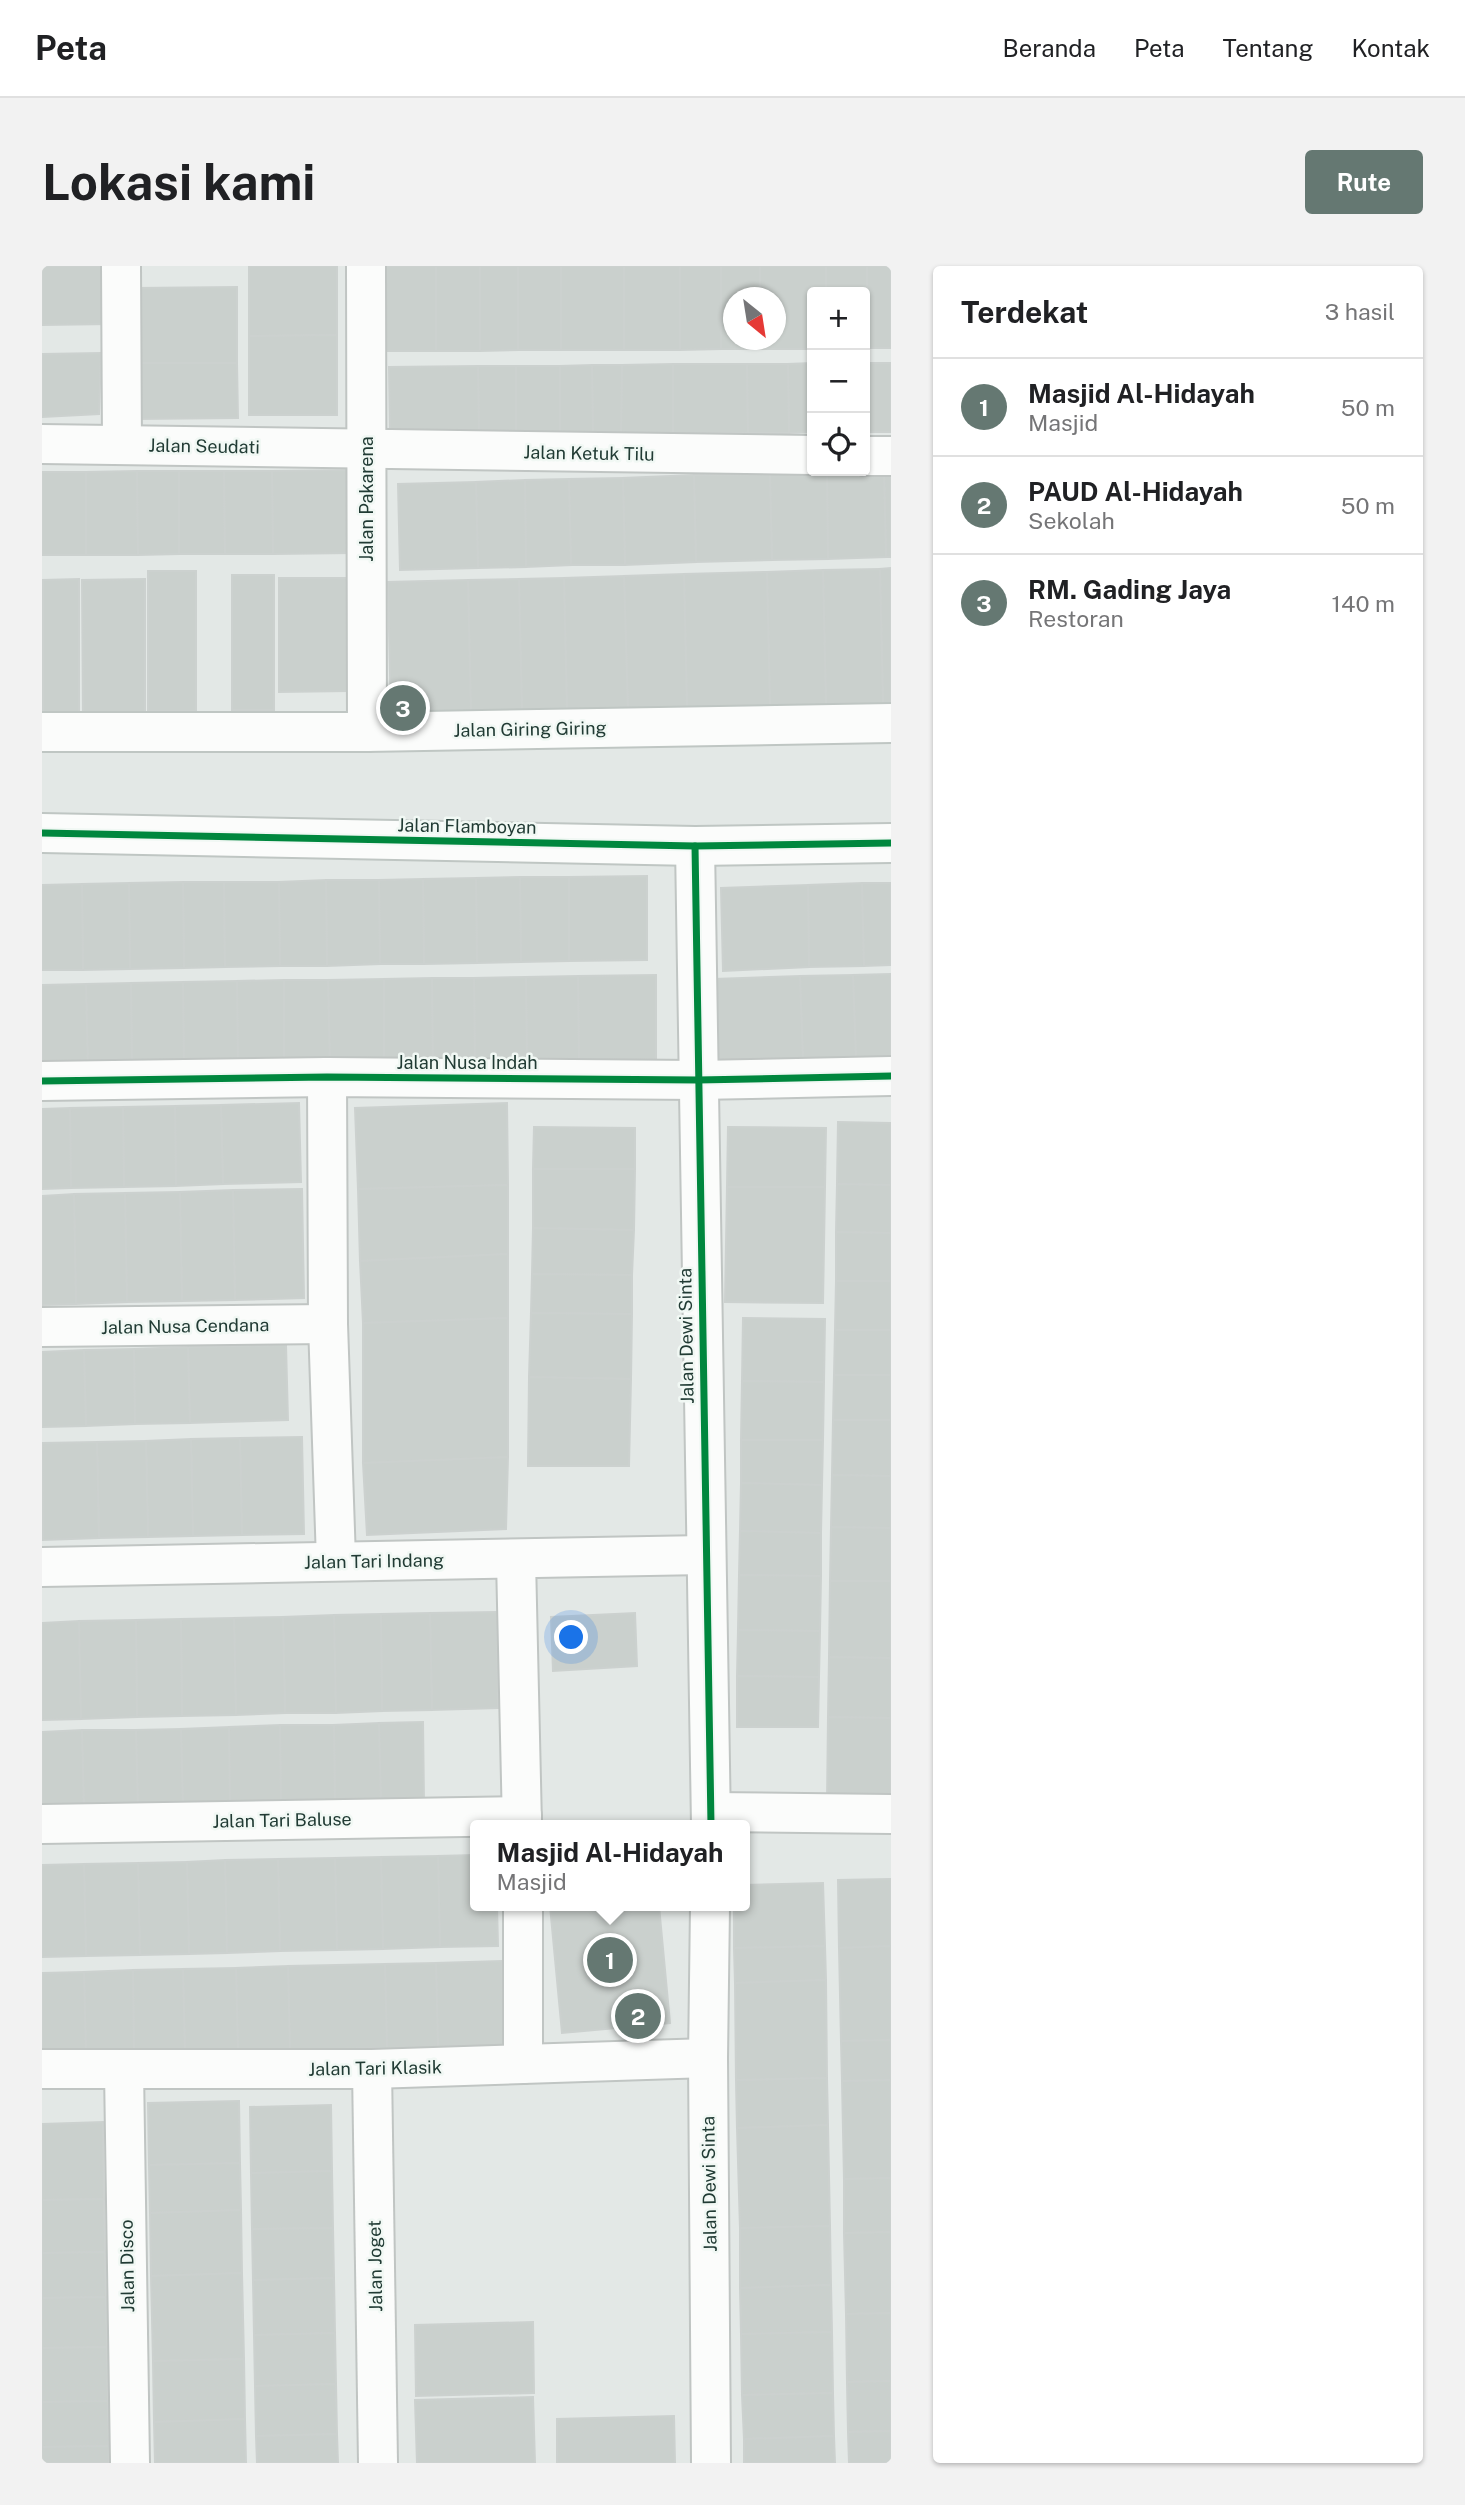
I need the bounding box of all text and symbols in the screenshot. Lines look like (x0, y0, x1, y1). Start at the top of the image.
text: Peta (35, 29, 107, 67)
text: Beranda (1002, 34, 1096, 62)
text: Peta (1134, 34, 1185, 62)
text: Tentang (1223, 34, 1313, 62)
text: Kontak (1351, 34, 1430, 62)
button: Rute (1305, 150, 1423, 214)
text: Lokasi kami (42, 153, 315, 211)
north arrow (723, 287, 786, 350)
map controls (807, 287, 870, 476)
button: + (807, 287, 870, 350)
text: Terdekat (961, 294, 1088, 330)
text: 3 hasil (1325, 298, 1395, 325)
button: − (807, 350, 870, 413)
text: Masjid Al-Hidayah (1028, 378, 1255, 409)
text: 1 (979, 394, 989, 421)
text: 50 m (1341, 394, 1395, 421)
text: Masjid (1028, 409, 1098, 436)
button: locate (807, 413, 870, 476)
street label: Jalan Seudati (148, 435, 260, 457)
street label: Jalan Pakarena (356, 436, 377, 562)
street label: Jalan Ketuk Tilu (523, 441, 655, 465)
text: PAUD Al-Hidayah (1028, 476, 1243, 507)
text: 2 (977, 492, 991, 519)
text: 50 m (1341, 492, 1395, 519)
text: Sekolah (1028, 507, 1115, 534)
text: RM. Gading Jaya (1028, 574, 1231, 605)
text: 3 (976, 590, 992, 617)
text: 140 m (1332, 590, 1395, 617)
text: Restoran (1028, 605, 1124, 632)
pin: 3 (380, 682, 426, 734)
street label: Jalan Giring Giring (453, 717, 607, 741)
street label: Jalan Flamboyan (397, 814, 537, 838)
street label: Jalan Nusa Indah (396, 1052, 538, 1073)
street label: Jalan Dewi Sinta (674, 1268, 698, 1404)
street label: Jalan Nusa Cendana (101, 1314, 269, 1338)
street label: Jalan Tari Indang (304, 1549, 444, 1573)
your location (554, 1620, 588, 1654)
street label: Jalan Tari Baluse (212, 1808, 352, 1832)
popup (470, 1820, 750, 1911)
text: Masjid Al-Hidayah (497, 1837, 723, 1868)
text: Masjid (497, 1868, 567, 1895)
pin: 1 (587, 1934, 633, 1986)
pin: 2 (615, 1990, 661, 2042)
street label: Jalan Tari Klasik (308, 2056, 442, 2080)
street label: Jalan Dewi Sinta (697, 2116, 721, 2252)
street label: Jalan Disco (116, 2219, 138, 2313)
street label: Jalan Joget (364, 2220, 386, 2312)

